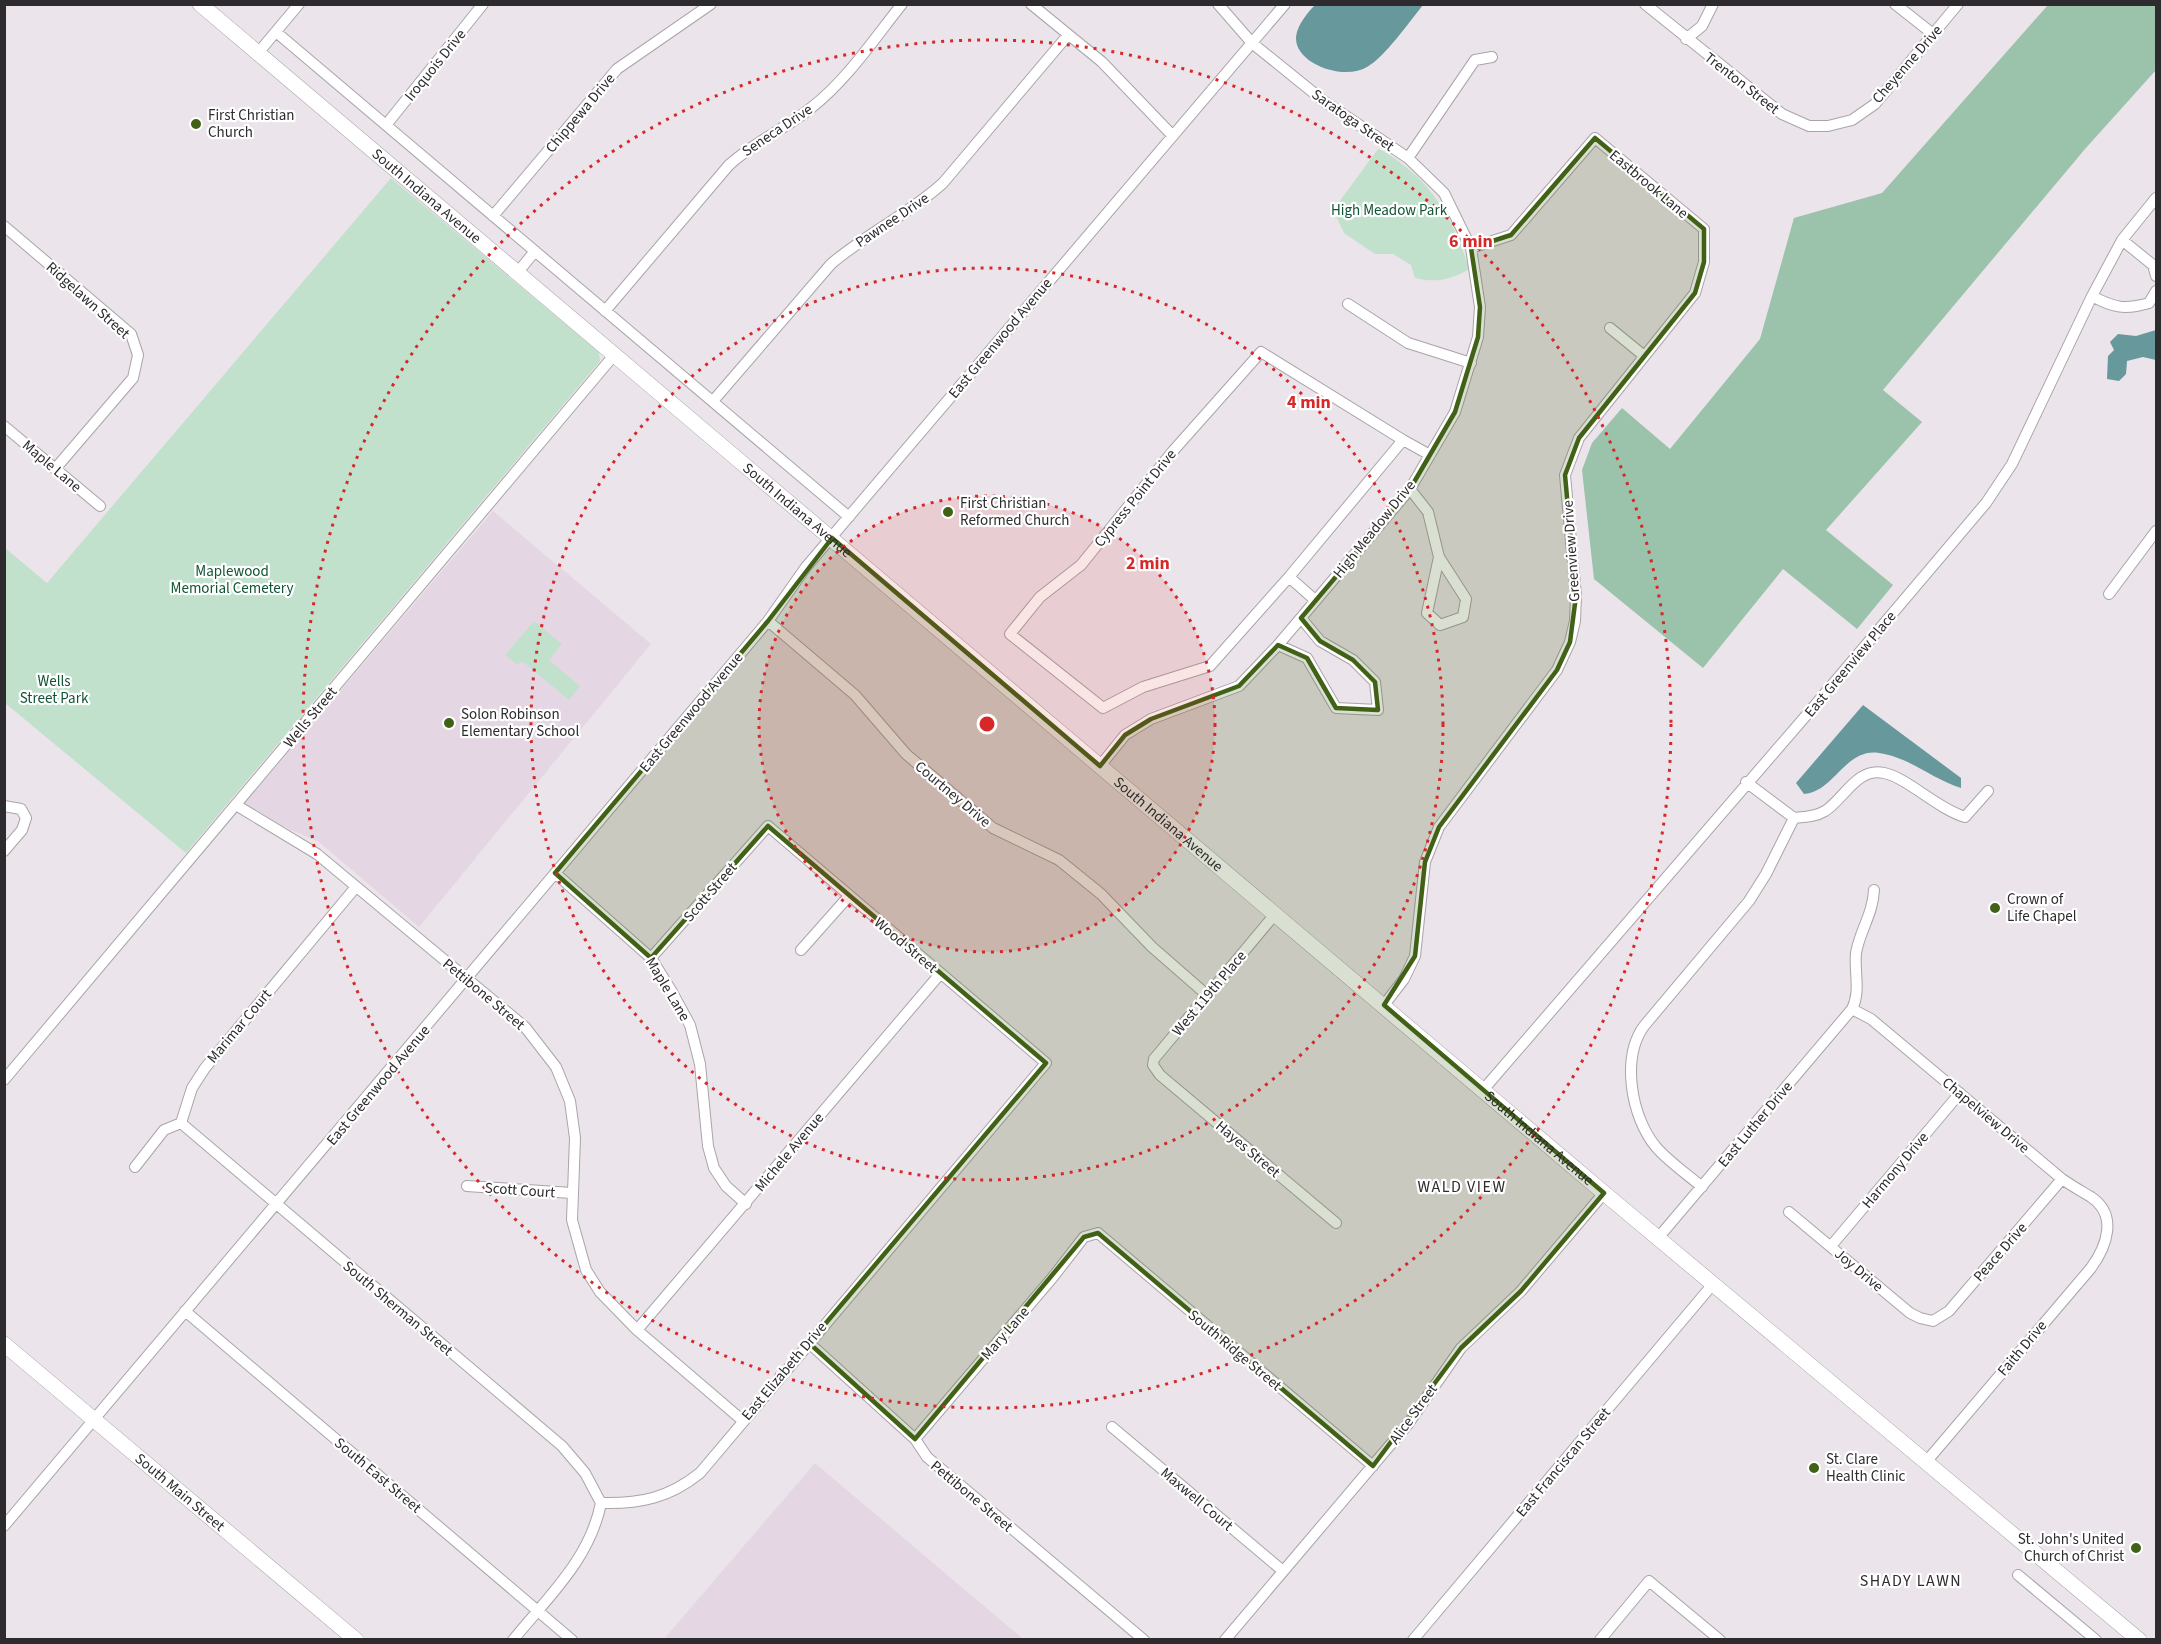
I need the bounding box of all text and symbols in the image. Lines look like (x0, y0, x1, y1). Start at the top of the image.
street label: Cheyenne Drive (1867, 20, 1947, 108)
street label: Iroquois Drive (400, 25, 471, 106)
street label: Trenton Street (1700, 47, 1784, 119)
street label: Chippewa Drive (541, 69, 620, 158)
street label: Saratoga Street (1307, 84, 1398, 157)
street label: Seneca Drive (738, 99, 817, 162)
place label: First Christian Church (208, 105, 294, 143)
marker: First Christian Church (189, 117, 203, 131)
street label: South Indiana Avenue (367, 144, 486, 249)
street label: Eastbrook Lane (1605, 145, 1693, 224)
street label: Pawnee Drive (851, 188, 933, 253)
park label: High Meadow Park (1331, 200, 1448, 221)
text: 6 min (1449, 229, 1493, 254)
street label: Ridgelawn Street (41, 257, 134, 344)
street label: East Greenwood Avenue (944, 274, 1057, 403)
text: 4 min (1287, 390, 1331, 415)
street label: Maple Lane (18, 435, 86, 497)
street label: Cypress Point Drive (1089, 445, 1181, 552)
street label: South Indiana Avenue (738, 458, 856, 563)
street label: High Meadow Drive (1328, 476, 1420, 583)
place label: First Christian Reformed Church (960, 493, 1070, 531)
street label: Greenview Drive (1557, 499, 1586, 603)
marker: First Christian Reformed Church (941, 505, 955, 519)
text: 2 min (1126, 551, 1170, 576)
park label: Maplewood Memorial Cemetery (171, 561, 293, 599)
street label: East Greenview Place (1800, 607, 1901, 722)
street label: East Greenwood Avenue (635, 648, 748, 777)
park label: Wells Street Park (20, 671, 89, 709)
street label: Wells Street (279, 682, 342, 752)
place label: Solon Robinson Elementary School (461, 704, 579, 742)
centre of rings (977, 714, 997, 734)
marker: Solon Robinson Elementary School (442, 716, 456, 730)
street label: Courtney Drive (910, 756, 995, 832)
street label: South Indiana Avenue (1109, 772, 1227, 877)
street label: Scott Street (679, 858, 742, 927)
place label: Crown of Life Chapel (2007, 889, 2077, 927)
marker: Crown of Life Chapel (1988, 901, 2002, 915)
street label: Wood Street (869, 913, 942, 978)
street label: West 119th Place (1167, 946, 1251, 1041)
street label: Maple Lane (640, 953, 695, 1025)
street label: Pettibone Street (438, 954, 529, 1035)
street label: Marimar Court (202, 985, 277, 1068)
street label: East Greenwood Avenue (322, 1021, 435, 1150)
street label: Chapelview Drive (1937, 1073, 2034, 1158)
street label: East Luther Drive (1713, 1077, 1798, 1172)
street label: South Indiana Avenue (1480, 1086, 1598, 1191)
street label: Michele Avenue (750, 1108, 829, 1196)
street label: Hayes Street (1211, 1116, 1285, 1183)
street label: Harmony Drive (1857, 1128, 1934, 1213)
district label: WALD VIEW (1417, 1176, 1507, 1198)
street label: Scott Court (484, 1178, 556, 1203)
street label: Peace Drive (1969, 1218, 2032, 1287)
street label: Joy Drive (1830, 1244, 1888, 1297)
street label: South Sherman Street (338, 1256, 457, 1361)
street label: Mary Lane (976, 1302, 1034, 1365)
street label: South Ridge Street (1183, 1305, 1286, 1396)
street label: Faith Drive (1993, 1316, 2052, 1381)
street label: East Elizabeth Drive (737, 1318, 832, 1425)
street label: Alice Street (1384, 1380, 1443, 1449)
street label: East Franciscan Street (1511, 1403, 1615, 1522)
street label: South East Street (330, 1433, 426, 1518)
street label: South Main Street (130, 1448, 229, 1536)
place label: St. Clare Health Clinic (1826, 1449, 1906, 1487)
street label: Pettibone Street (926, 1456, 1017, 1537)
marker: St. Clare Health Clinic (1807, 1461, 1821, 1475)
street label: Maxwell Court (1156, 1463, 1238, 1536)
place label: St. John's United Church of Christ (2018, 1529, 2124, 1567)
marker: St. John's United Church of Christ (2129, 1541, 2143, 1555)
district label: SHADY LAWN (1860, 1570, 1962, 1592)

